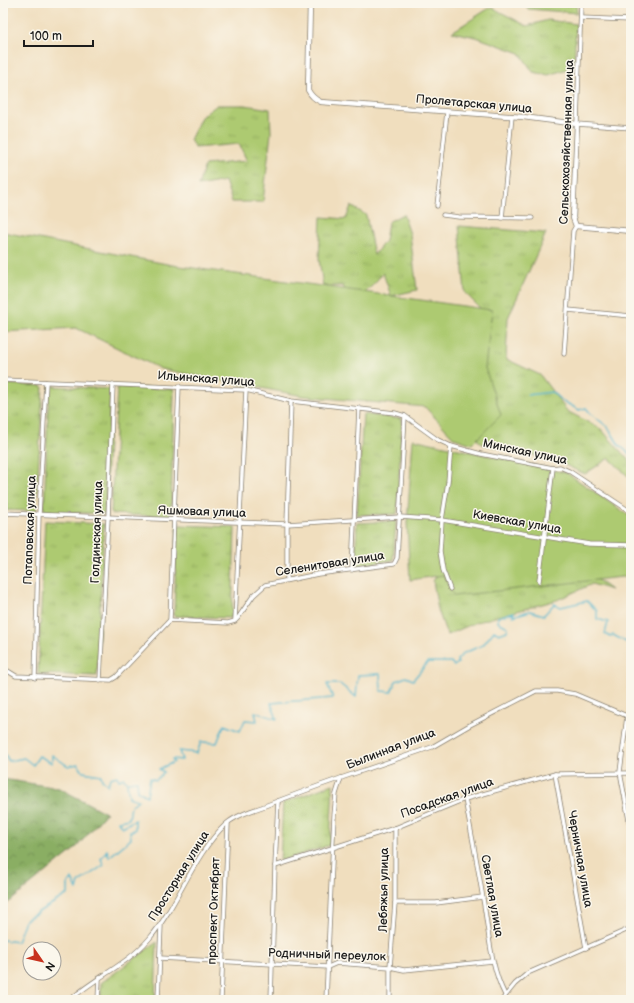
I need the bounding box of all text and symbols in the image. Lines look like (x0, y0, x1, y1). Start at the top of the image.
scale bar (24, 22, 93, 48)
text: 100 m (30, 29, 62, 44)
street label: Сельскохозяйственная улица (557, 59, 577, 225)
street label: Пролетарская улица (415, 91, 533, 117)
street label: Ильинская улица (157, 368, 255, 390)
street label: Минская улица (481, 436, 569, 468)
street label: Потаповская улица (21, 475, 39, 585)
street label: Голдинская улица (88, 480, 106, 584)
street label: Яшмовая улица (158, 503, 246, 521)
street label: Киевская улица (472, 507, 562, 537)
street label: Селенитовая улица (275, 548, 385, 580)
street label: Былинная улица (344, 725, 438, 773)
street label: Посадская улица (398, 774, 496, 822)
street label: Черничная улица (564, 809, 596, 909)
street label: Просторная улица (145, 828, 213, 924)
street label: Лебяжья улица (376, 847, 392, 934)
street label: Светлая улица (477, 853, 507, 939)
street label: проспект Октябрят (205, 857, 223, 965)
north arrow (22, 941, 62, 981)
street label: Родничный переулок (268, 945, 387, 965)
text: N (42, 959, 58, 973)

